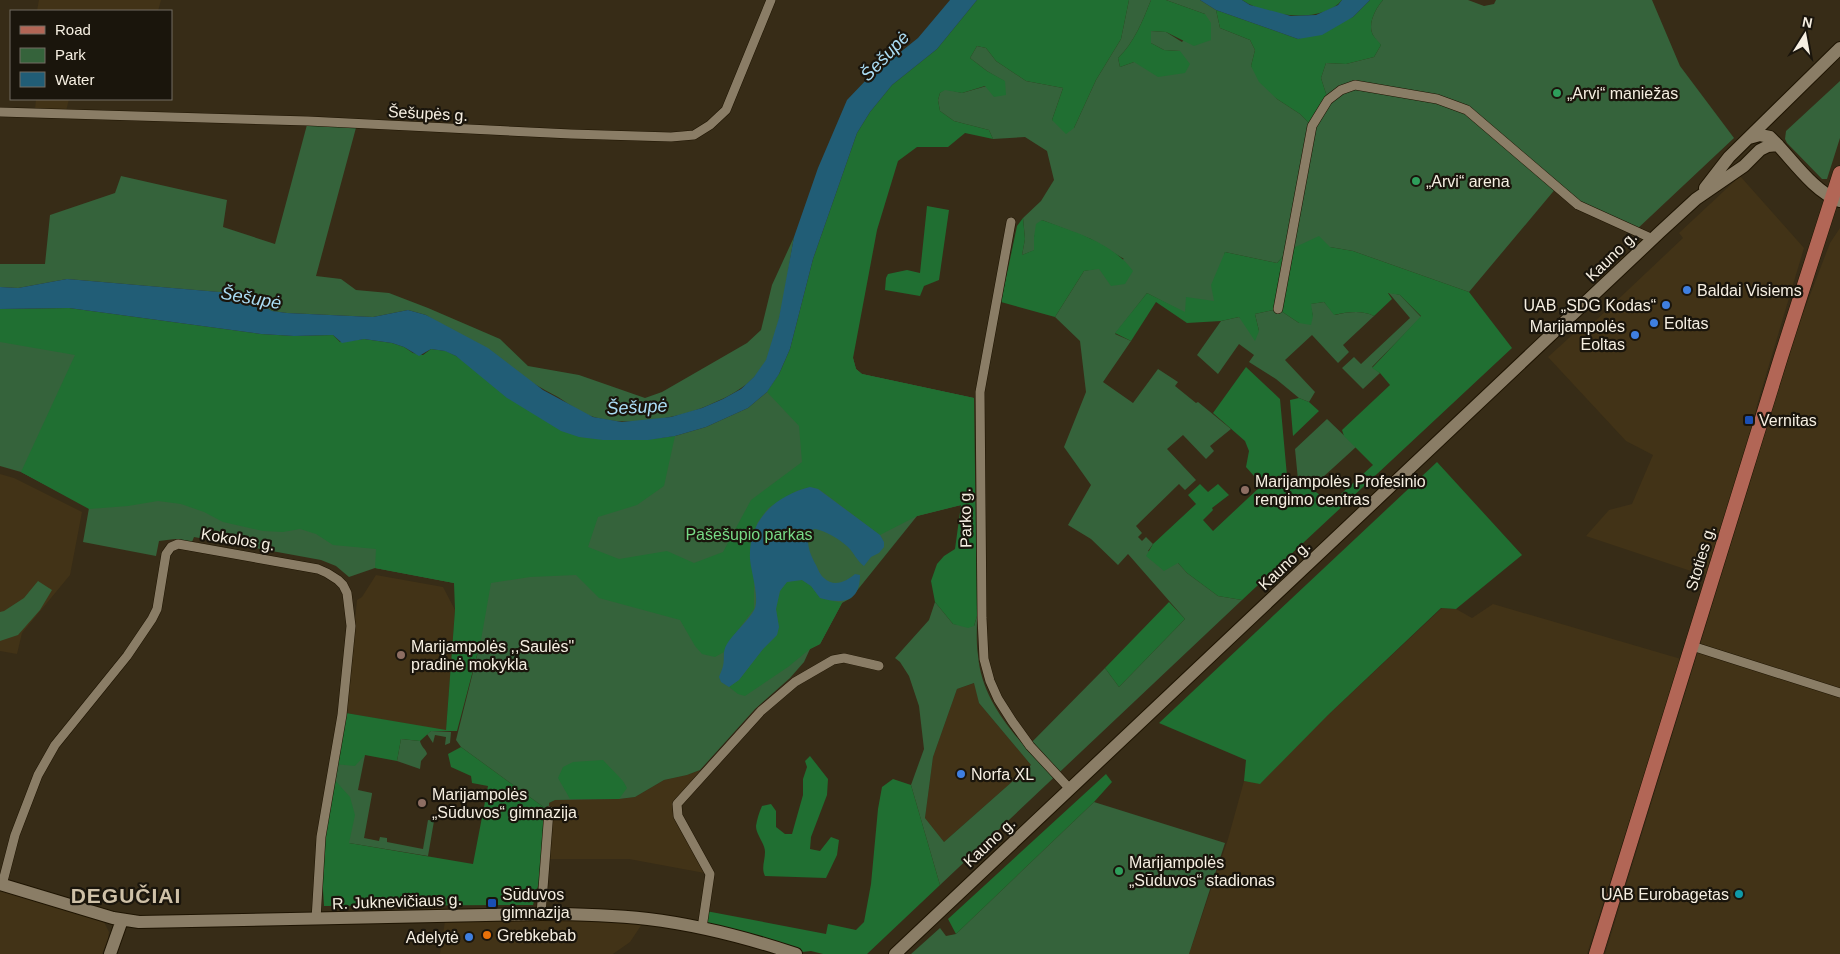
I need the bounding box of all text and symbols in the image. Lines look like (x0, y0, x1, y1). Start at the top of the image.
legend (10, 10, 172, 100)
north arrow (1780, 10, 1830, 60)
text: N (1801, 13, 1814, 31)
text: Road (55, 21, 91, 38)
water label: Šešupė (856, 26, 913, 85)
text: Park (55, 46, 86, 63)
text: Water (55, 71, 94, 88)
place label: „Arvi“ maniežas (1567, 85, 1678, 102)
marker: „Arvi“ maniežas (1551, 87, 1563, 99)
street label: Šešupės g. (388, 102, 468, 124)
place label: „Arvi“ arena (1426, 173, 1510, 190)
marker: „Arvi“ arena (1410, 175, 1422, 187)
street label: Kauno g. (1582, 228, 1640, 285)
water label: Šešupė (219, 282, 283, 313)
place label: Baldai Visiems (1697, 282, 1802, 299)
marker: Baldai Visiems (1681, 284, 1693, 296)
place label: UAB „SDG Kodas“ (1524, 297, 1656, 314)
marker: UAB „SDG Kodas“ (1660, 299, 1672, 311)
place label: Eoltas (1664, 315, 1708, 332)
marker: Eoltas (1648, 317, 1660, 329)
place label: Marijampolės Eoltas (1530, 318, 1625, 353)
marker: Marijampolės Eoltas (1629, 329, 1641, 341)
water label: Šešupė (606, 394, 668, 419)
place label: Vernitas (1759, 412, 1817, 429)
marker: Vernitas (1743, 414, 1755, 426)
place label: Marijampolės Profesinio rengimo centras (1255, 473, 1426, 508)
marker: Marijampolės Profesinio rengimo centras (1239, 484, 1251, 496)
street label: Parko g. (956, 488, 975, 548)
street label: Stoties g. (1683, 524, 1718, 593)
street label: Kokolos g. (200, 525, 276, 554)
park label: Pašešupio parkas (685, 526, 813, 543)
street label: Kauno g. (1255, 537, 1314, 593)
place label: Marijampolės ,,Saulės" pradinė mokykla (411, 638, 574, 673)
marker: Marijampolės ,,Saulės" pradinė mokykla (395, 649, 407, 661)
place label: Norfa XL (971, 766, 1034, 783)
marker: Norfa XL (955, 768, 967, 780)
place label: Marijampolės „Sūduvos“ gimnazija (432, 786, 577, 821)
marker: Marijampolės „Sūduvos“ gimnazija (416, 797, 428, 809)
street label: Kauno g. (960, 814, 1019, 870)
place label: Marijampolės „Sūduvos“ stadionas (1129, 854, 1275, 889)
marker: Marijampolės „Sūduvos“ stadionas (1113, 865, 1125, 877)
district label: DEGUČIAI (71, 884, 181, 907)
place label: Sūduvos gimnazija (502, 886, 570, 921)
place label: UAB Eurobagetas (1601, 886, 1729, 903)
marker: UAB Eurobagetas (1733, 888, 1745, 900)
street label: R. Juknevičiaus g. (332, 891, 462, 912)
marker: Sūduvos gimnazija (486, 897, 498, 909)
place label: Grebkebab (497, 927, 576, 944)
place label: Adelytė (406, 929, 459, 946)
marker: Grebkebab (481, 929, 493, 941)
marker: Adelytė (463, 931, 475, 943)

